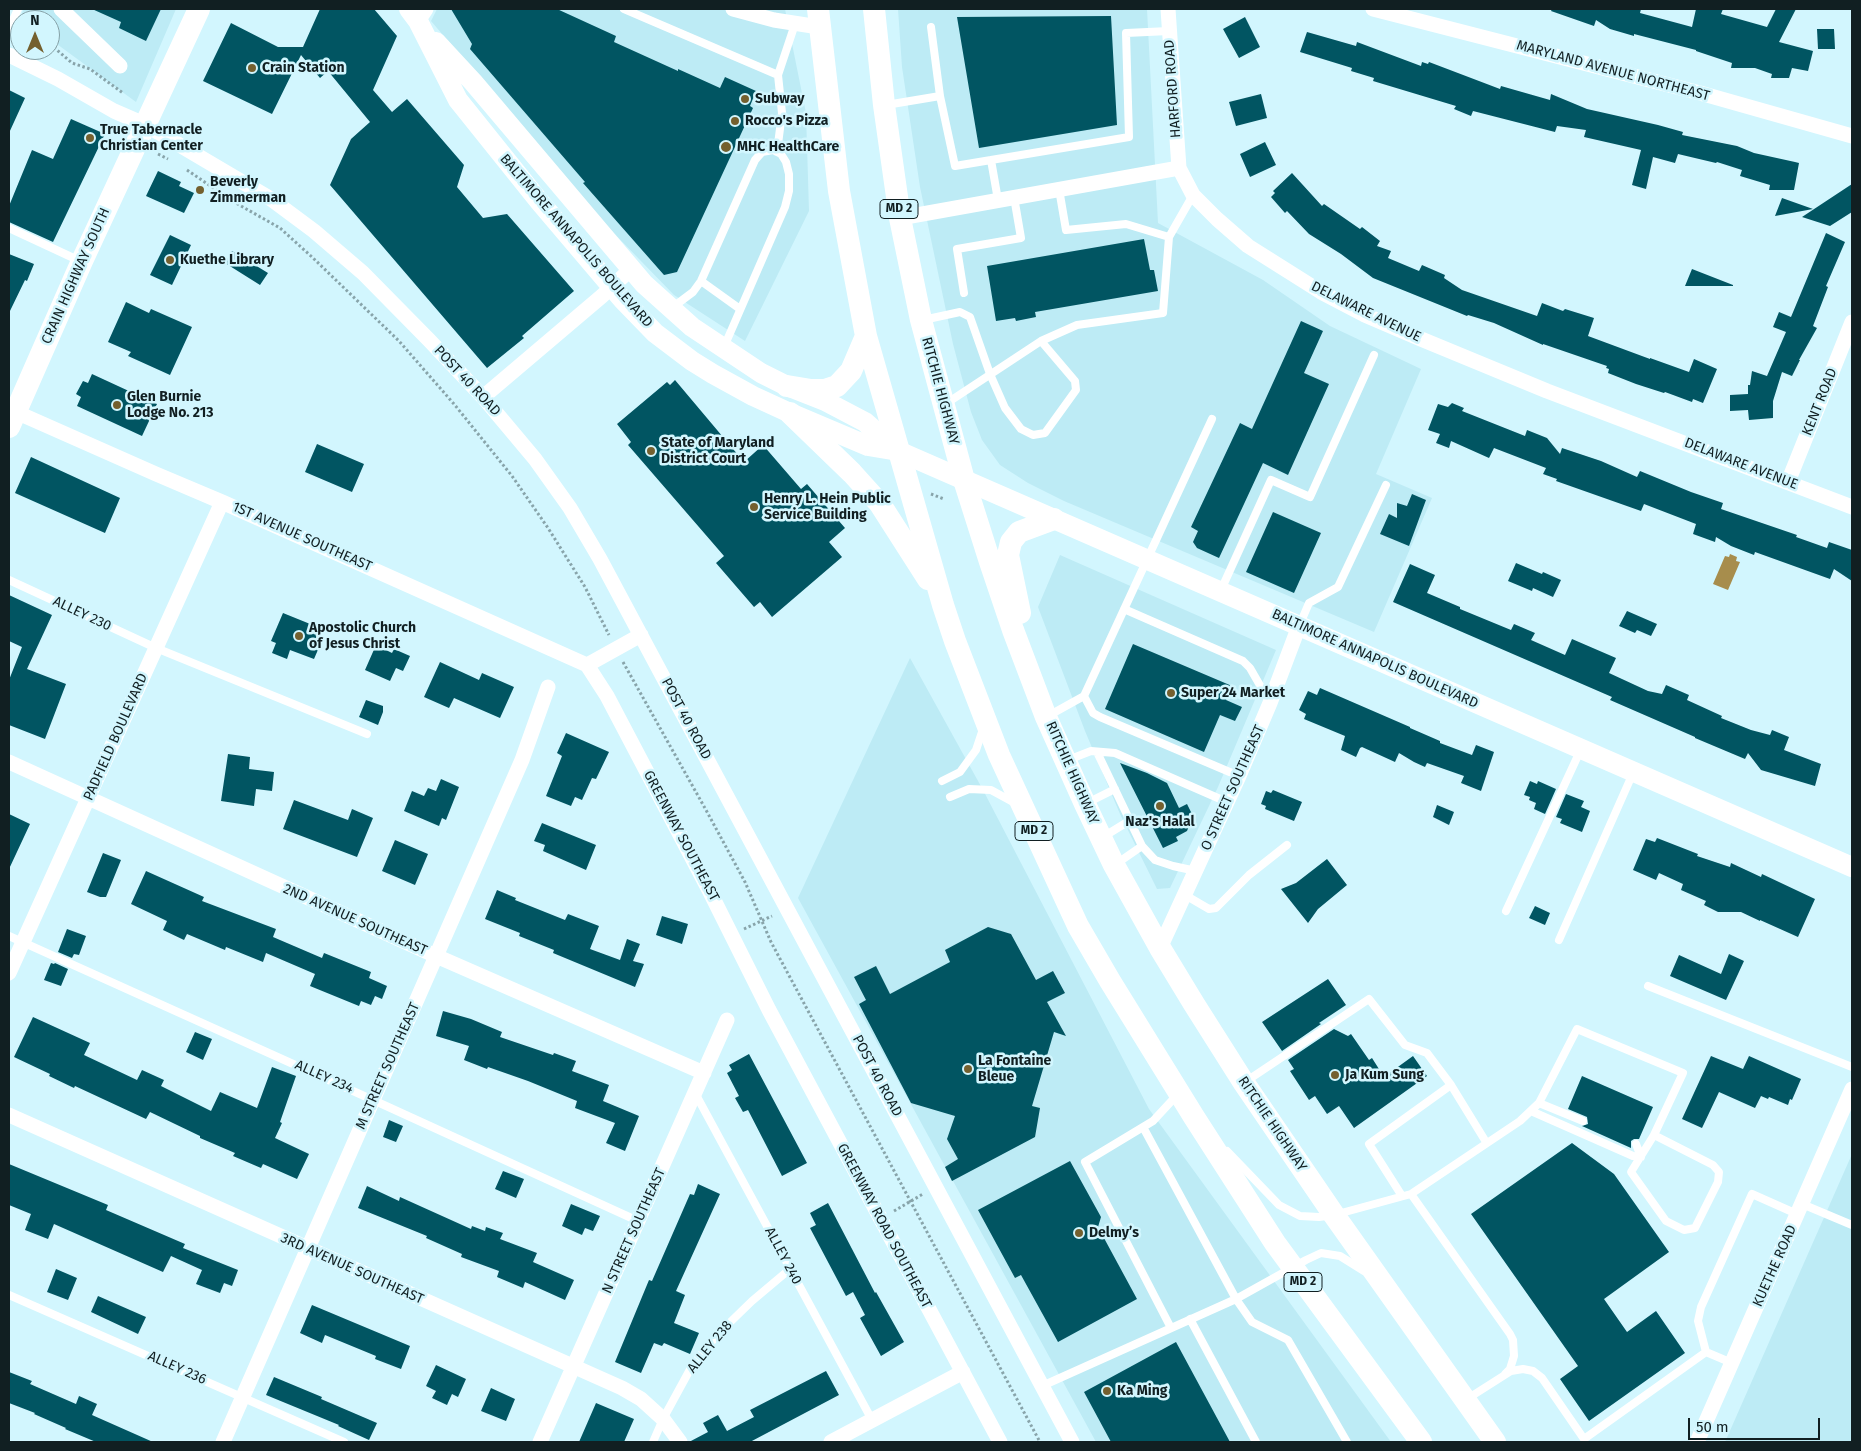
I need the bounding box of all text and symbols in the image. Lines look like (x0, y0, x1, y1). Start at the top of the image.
north arrow (10, 10, 60, 60)
text: N (30, 12, 40, 29)
street label: MARYLAND AVENUE NORTHEAST (1515, 37, 1711, 105)
street label: HARFORD ROAD (1161, 39, 1185, 139)
place label: Crain Station (262, 60, 345, 76)
marker: Crain Station (246, 62, 258, 74)
place label: Subway (755, 91, 804, 107)
marker: Subway (739, 93, 751, 105)
place label: Rocco's Pizza (745, 113, 828, 129)
marker: Rocco's Pizza (729, 115, 741, 127)
place label: True Tabernacle Christian Center (100, 122, 203, 154)
marker: True Tabernacle Christian Center (84, 132, 96, 144)
place label: MHC HealthCare (737, 139, 839, 155)
marker: MHC HealthCare (719, 140, 733, 154)
street label: BALTIMORE ANNAPOLIS BOULEVARD (496, 151, 656, 331)
place label: Beverly Zimmerman (210, 174, 286, 206)
marker: Beverly Zimmerman (194, 184, 206, 196)
road number: MD 2 (880, 200, 918, 218)
street label: CRAIN HIGHWAY SOUTH (38, 205, 114, 347)
place label: Kuethe Library (180, 252, 274, 268)
marker: Kuethe Library (164, 254, 176, 266)
street label: DELAWARE AVENUE (1308, 278, 1424, 346)
street label: RITCHIE HIGHWAY (918, 335, 962, 447)
street label: POST 40 ROAD (430, 342, 504, 420)
street label: KENT ROAD (1799, 366, 1841, 438)
place label: Glen Burnie Lodge No. 213 (127, 389, 214, 422)
marker: Glen Burnie Lodge No. 213 (111, 399, 123, 411)
place label: State of Maryland District Court (661, 435, 774, 468)
street label: DELAWARE AVENUE (1682, 435, 1800, 493)
marker: State of Maryland District Court (645, 445, 657, 457)
place label: Henry L. Hein Public Service Building (764, 491, 891, 524)
street label: 1ST AVENUE SOUTHEAST (230, 499, 374, 575)
marker: Henry L. Hein Public Service Building (748, 501, 760, 513)
street label: ALLEY 230 (50, 593, 114, 635)
street label: BALTIMORE ANNAPOLIS BOULEVARD (1269, 606, 1481, 712)
place label: Apostolic Church of Jesus Christ (309, 620, 416, 652)
marker: Apostolic Church of Jesus Christ (293, 630, 305, 642)
street label: PADFIELD BOULEVARD (80, 671, 152, 803)
street label: POST 40 ROAD (657, 675, 715, 763)
place label: Super 24 Market (1181, 685, 1285, 701)
marker: Super 24 Market (1165, 687, 1177, 699)
street label: RITCHIE HIGHWAY (1042, 719, 1102, 827)
street label: O STREET SOUTHEAST (1198, 723, 1268, 853)
street label: GREENWAY SOUTHEAST (639, 768, 723, 904)
marker: Naz's Halal (1154, 800, 1166, 812)
place label: Naz's Halal (1125, 814, 1195, 830)
road number: MD 2 (1015, 821, 1053, 840)
street label: 2ND AVENUE SOUTHEAST (280, 881, 430, 959)
street label: M STREET SOUTHEAST (352, 1000, 424, 1132)
street label: POST 40 ROAD (848, 1032, 906, 1120)
place label: La Fontaine Bleue (978, 1053, 1051, 1086)
street label: ALLEY 234 (292, 1057, 356, 1097)
marker: La Fontaine Bleue (962, 1063, 974, 1075)
place label: Ja Kum Sung (1345, 1067, 1424, 1083)
marker: Ja Kum Sung (1329, 1069, 1341, 1081)
street label: RITCHIE HIGHWAY (1234, 1073, 1310, 1175)
street label: GREENWAY ROAD SOUTHEAST (833, 1141, 935, 1311)
street label: N STREET SOUTHEAST (599, 1166, 669, 1296)
street label: KUETHE ROAD (1749, 1222, 1801, 1310)
street label: ALLEY 240 (761, 1224, 805, 1288)
place label: Delmy’s (1089, 1225, 1139, 1241)
marker: Delmy’s (1073, 1227, 1085, 1239)
street label: 3RD AVENUE SOUTHEAST (278, 1230, 426, 1308)
road number: MD 2 (1284, 1272, 1322, 1291)
street label: ALLEY 238 (684, 1317, 736, 1377)
street label: ALLEY 236 (145, 1348, 209, 1388)
place label: Ka Ming (1117, 1383, 1167, 1399)
marker: Ka Ming (1101, 1385, 1113, 1397)
scale bar (1691, 1408, 1824, 1440)
text: 50 m (1696, 1418, 1729, 1436)

